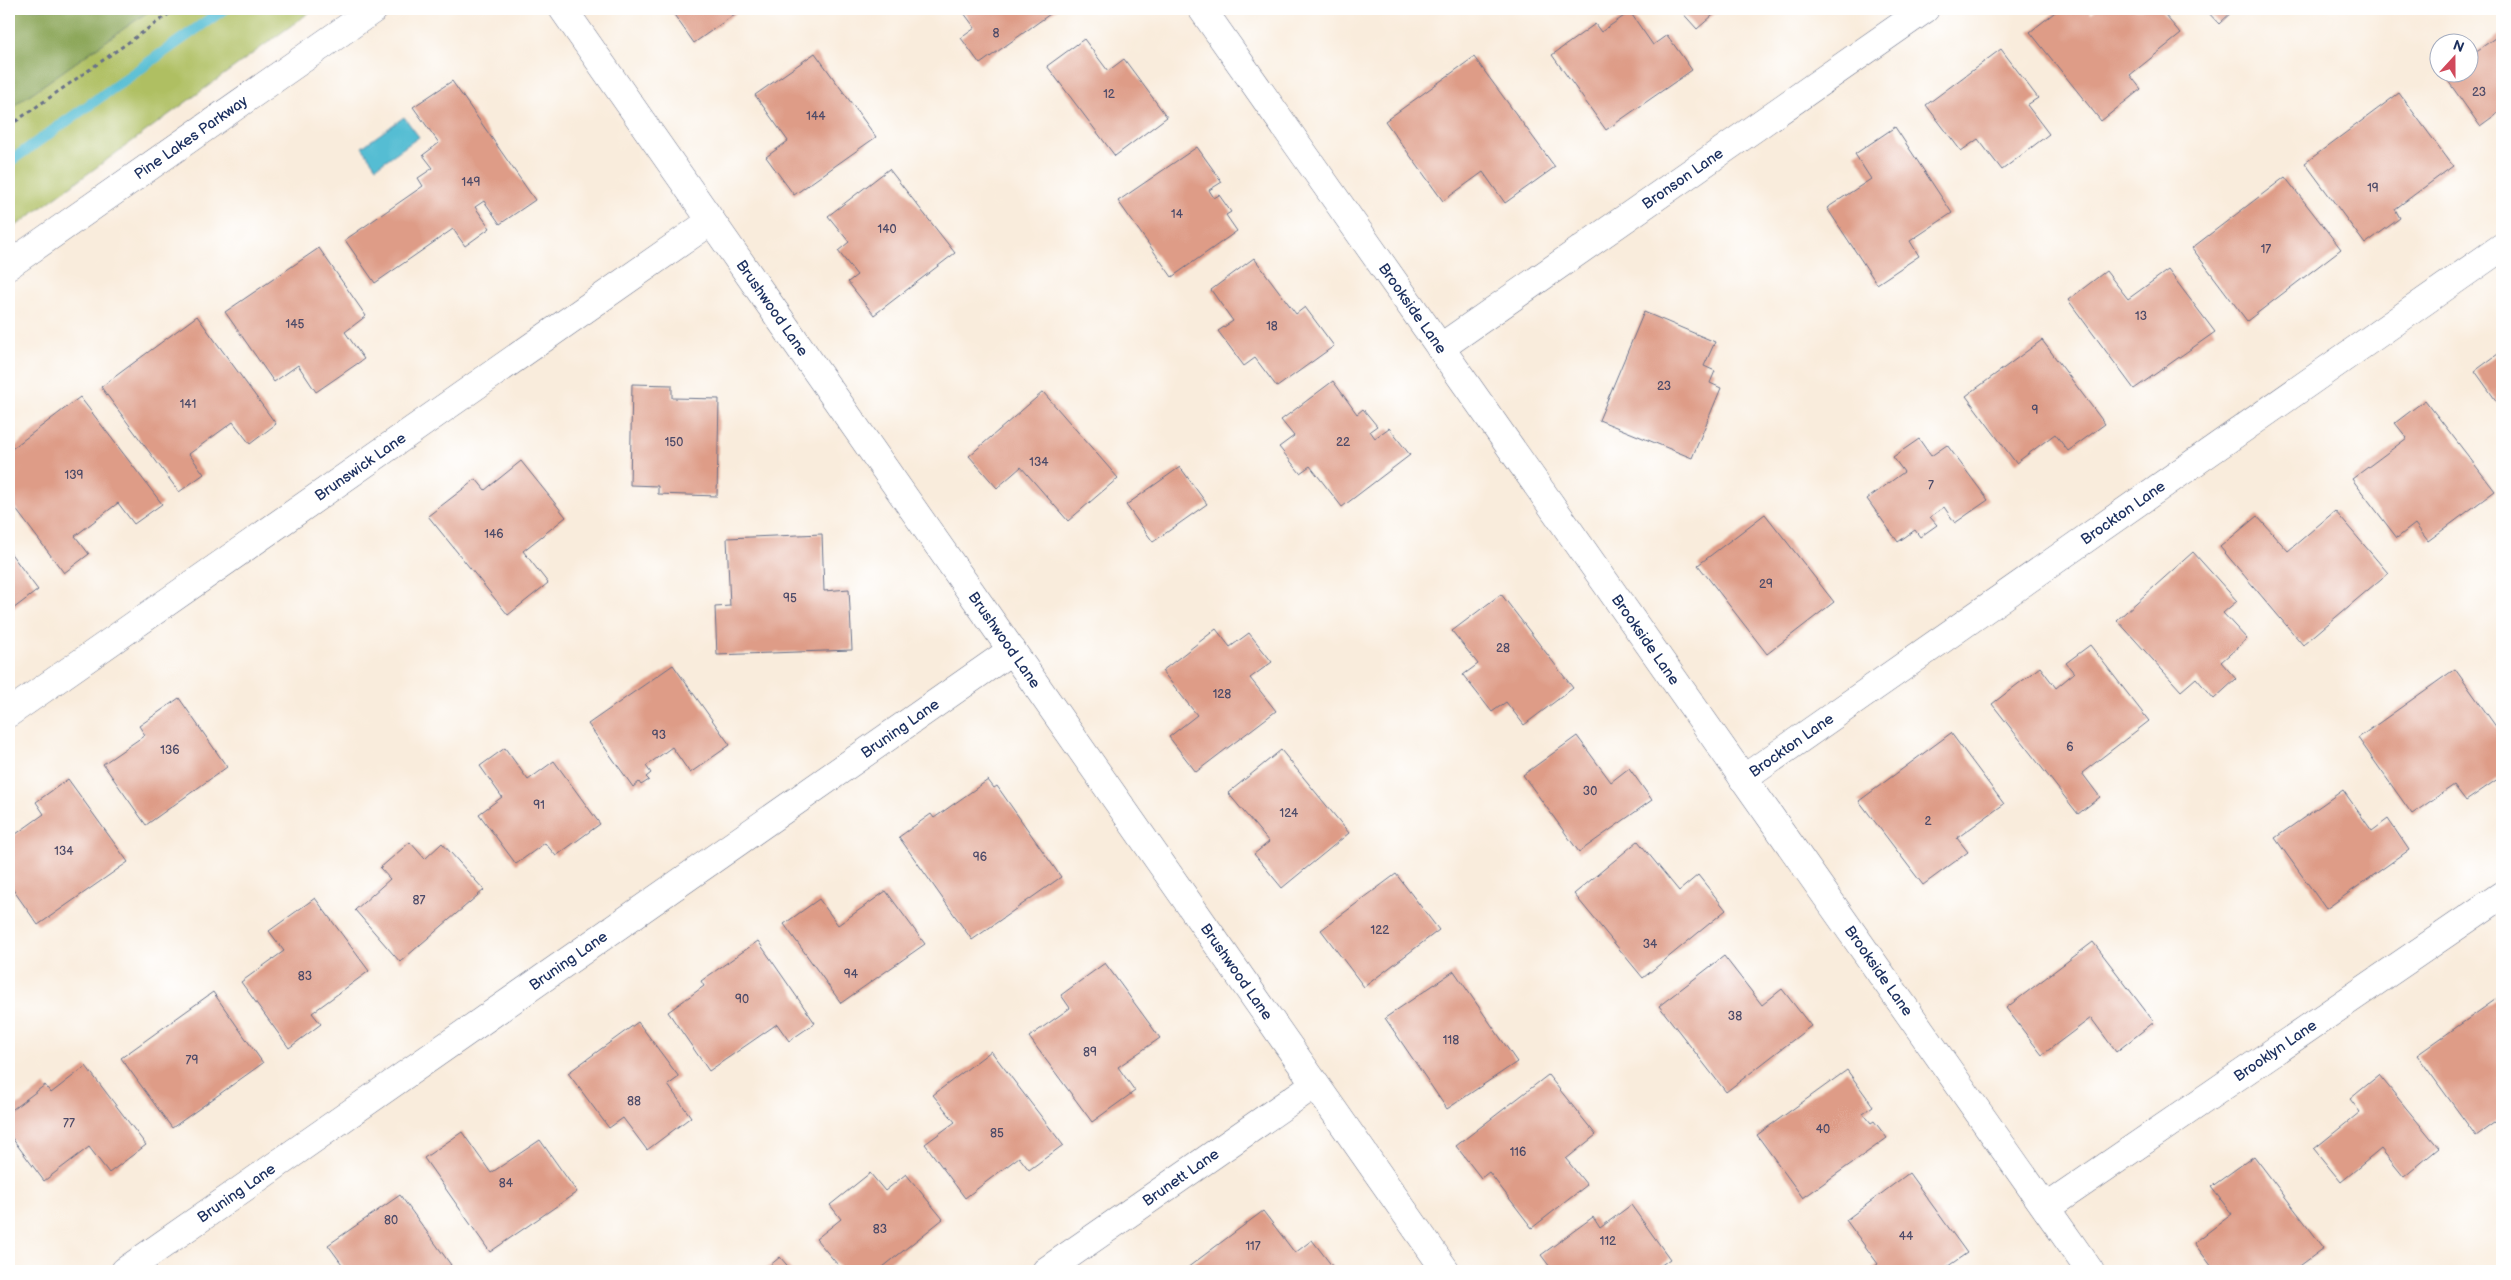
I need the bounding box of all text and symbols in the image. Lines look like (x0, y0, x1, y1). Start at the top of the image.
house number: 8 (993, 26, 1000, 41)
north arrow (2428, 32, 2478, 82)
text: N (2451, 37, 2466, 56)
house number: 23 (2472, 85, 2486, 100)
house number: 12 (1103, 87, 1115, 102)
street label: Pine Lakes Parkway (131, 92, 252, 184)
house number: 144 (806, 109, 826, 124)
street label: Bronson Lane (1639, 144, 1727, 214)
house number: 149 (462, 175, 481, 190)
house number: 19 (2367, 181, 2379, 196)
house number: 14 (1171, 207, 1184, 222)
house number: 140 (877, 222, 897, 237)
house number: 17 (2261, 242, 2271, 257)
street label: Brushwood Lane (732, 256, 812, 360)
street label: Brookside Lane (1374, 260, 1451, 358)
house number: 13 (2135, 309, 2147, 324)
house number: 145 (286, 317, 305, 332)
house number: 18 (1266, 319, 1278, 334)
house number: 23 (1657, 379, 1671, 394)
house number: 141 (180, 397, 196, 412)
house number: 9 (2032, 403, 2039, 418)
street label: Brunswick Lane (311, 429, 410, 506)
house number: 150 (665, 435, 683, 450)
house number: 22 (1336, 435, 1350, 450)
house number: 134 (1029, 455, 1049, 470)
house number: 139 (65, 468, 84, 483)
street label: Brockton Lane (2077, 477, 2169, 549)
house number: 7 (1928, 478, 1934, 493)
house number: 146 (484, 527, 504, 542)
house number: 29 (1759, 577, 1773, 592)
street label: Brushwood Lane (964, 588, 1044, 692)
house number: 95 (783, 591, 797, 606)
street label: Brookside Lane (1607, 591, 1684, 689)
house number: 28 (1496, 641, 1510, 656)
house number: 128 (1213, 687, 1231, 702)
street label: Bruning Lane (857, 695, 943, 763)
street label: Brockton Lane (1746, 709, 1838, 782)
house number: 93 (652, 728, 666, 743)
house number: 6 (2066, 740, 2074, 755)
house number: 136 (160, 743, 180, 758)
house number: 30 (1583, 784, 1597, 799)
house number: 91 (533, 798, 545, 813)
house number: 124 (1280, 806, 1299, 821)
house number: 2 (1924, 814, 1932, 829)
house number: 134 (54, 844, 74, 859)
house number: 96 (973, 850, 987, 865)
house number: 87 (413, 893, 426, 908)
street label: Brushwood Lane (1196, 920, 1277, 1024)
street label: Brookside Lane (1840, 922, 1917, 1020)
house number: 122 (1371, 923, 1389, 938)
street label: Bruning Lane (526, 927, 611, 995)
house number: 34 (1643, 937, 1658, 952)
house number: 94 (844, 967, 859, 982)
house number: 83 (298, 969, 312, 984)
house number: 90 (735, 992, 749, 1007)
house number: 38 (1728, 1009, 1742, 1024)
street label: Brooklyn Lane (2230, 1016, 2321, 1086)
house number: 118 (1443, 1033, 1459, 1048)
house number: 89 (1083, 1045, 1097, 1060)
house number: 79 (186, 1053, 198, 1068)
house number: 88 (627, 1094, 641, 1109)
house number: 77 (63, 1116, 75, 1131)
house number: 40 (1816, 1122, 1830, 1137)
house number: 85 (990, 1126, 1004, 1141)
street label: Brunett Lane (1139, 1145, 1223, 1211)
house number: 116 (1510, 1145, 1526, 1160)
street label: Bruning Lane (194, 1159, 280, 1227)
house number: 84 (499, 1176, 514, 1191)
house number: 80 (384, 1213, 398, 1228)
house number: 83 (873, 1222, 887, 1237)
house number: 44 (1899, 1229, 1914, 1244)
house number: 112 (1600, 1234, 1616, 1249)
house number: 117 (1245, 1239, 1261, 1254)

